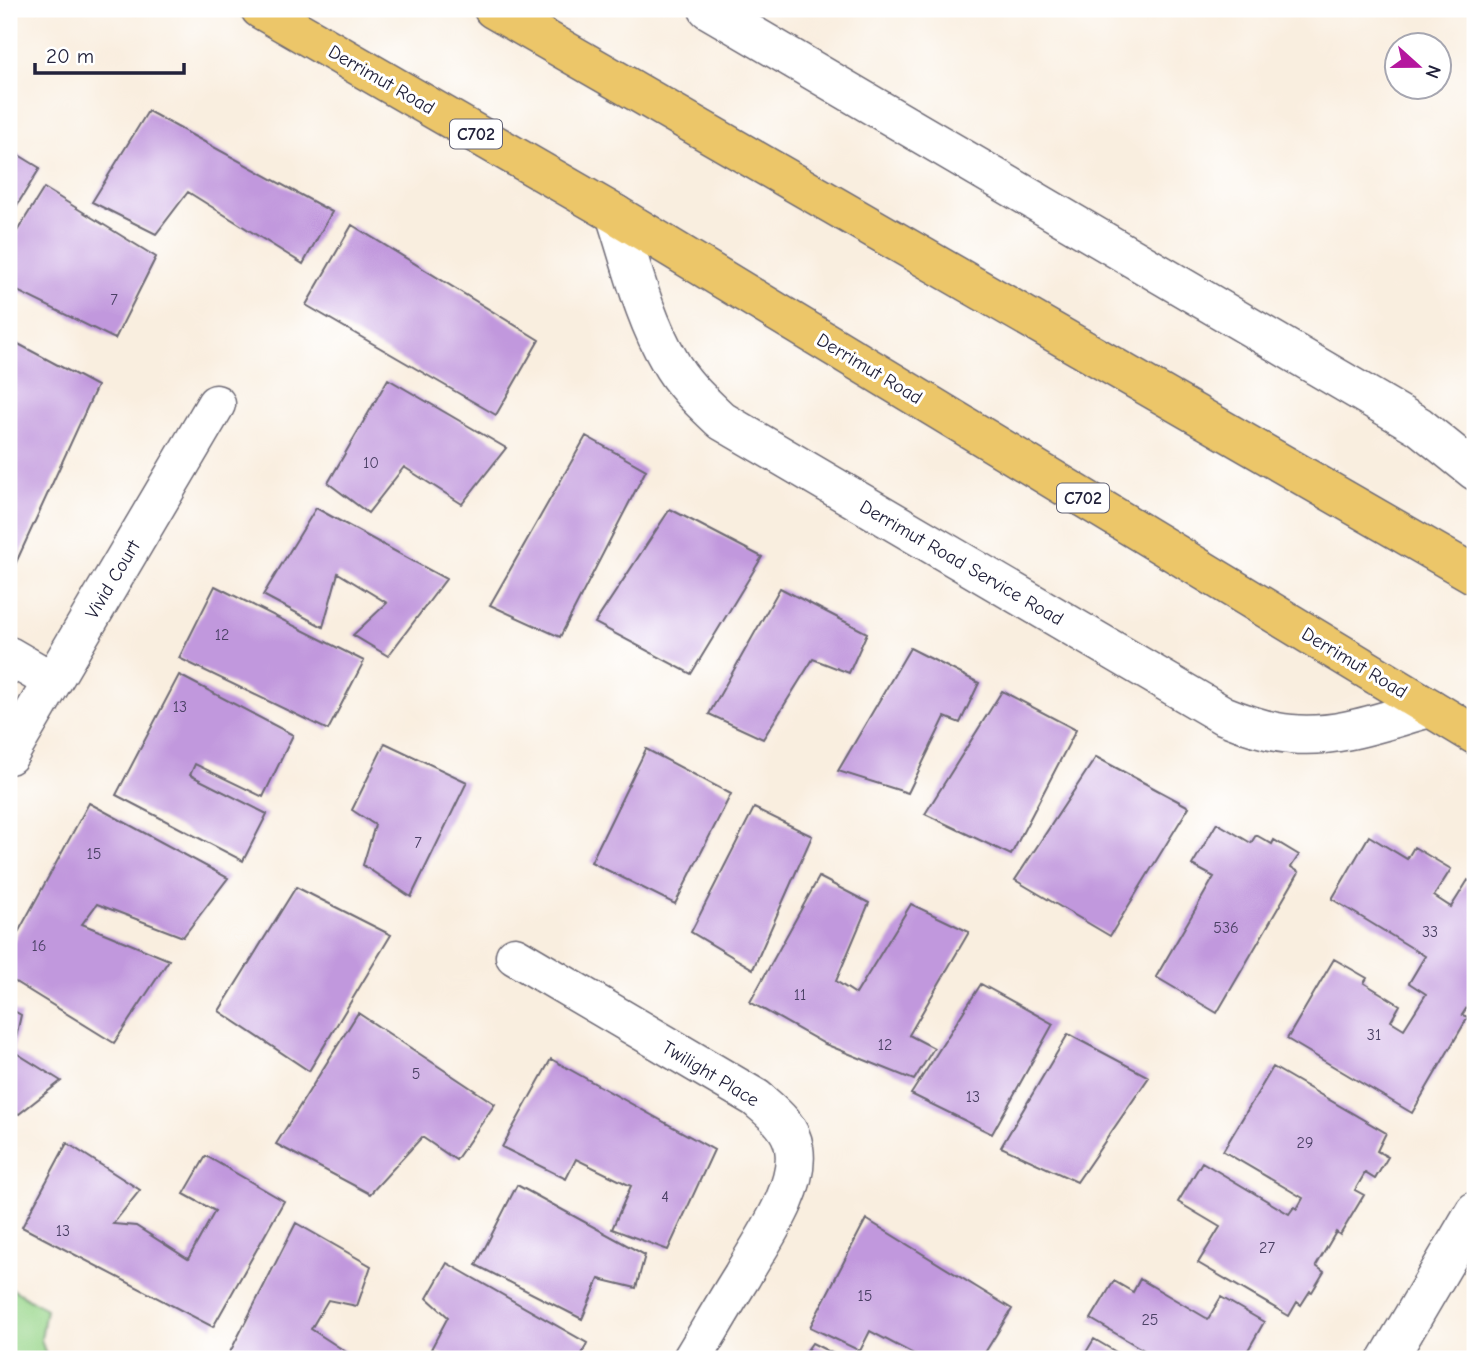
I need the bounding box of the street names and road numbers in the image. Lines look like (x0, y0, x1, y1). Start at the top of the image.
street label: Derrimut Road (324, 41, 439, 119)
road number: C702 (450, 119, 502, 148)
street label: Derrimut Road (813, 329, 926, 409)
road number: C702 (1057, 484, 1109, 512)
street label: Derrimut Road Service Road (856, 496, 1067, 630)
street label: Vivid Court (81, 536, 145, 623)
street label: Derrimut Road (1298, 623, 1411, 703)
street label: Twilight Place (658, 1036, 763, 1111)

